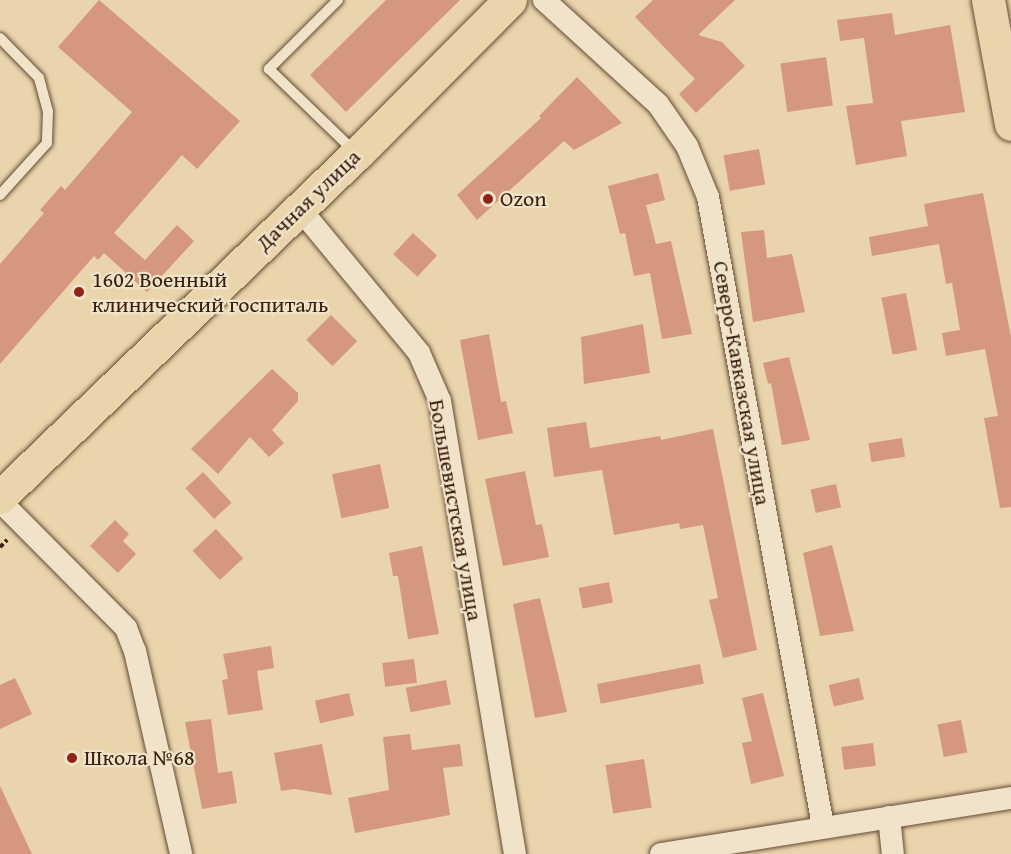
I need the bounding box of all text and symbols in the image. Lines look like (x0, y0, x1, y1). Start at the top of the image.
street label: Дачная улица (250, 144, 366, 256)
place label: Ozon (500, 186, 547, 212)
marker: Ozon (481, 192, 495, 206)
street label: Северо-Кавказская улица (708, 259, 776, 507)
place label: 1602 Военный клинический госпиталь (92, 266, 328, 318)
marker: 1602 Военный клинический госпиталь (70, 283, 88, 301)
street label: Большевистская улица (424, 397, 488, 623)
place label: Школа №68 (84, 745, 195, 771)
marker: Школа №68 (65, 751, 79, 765)

